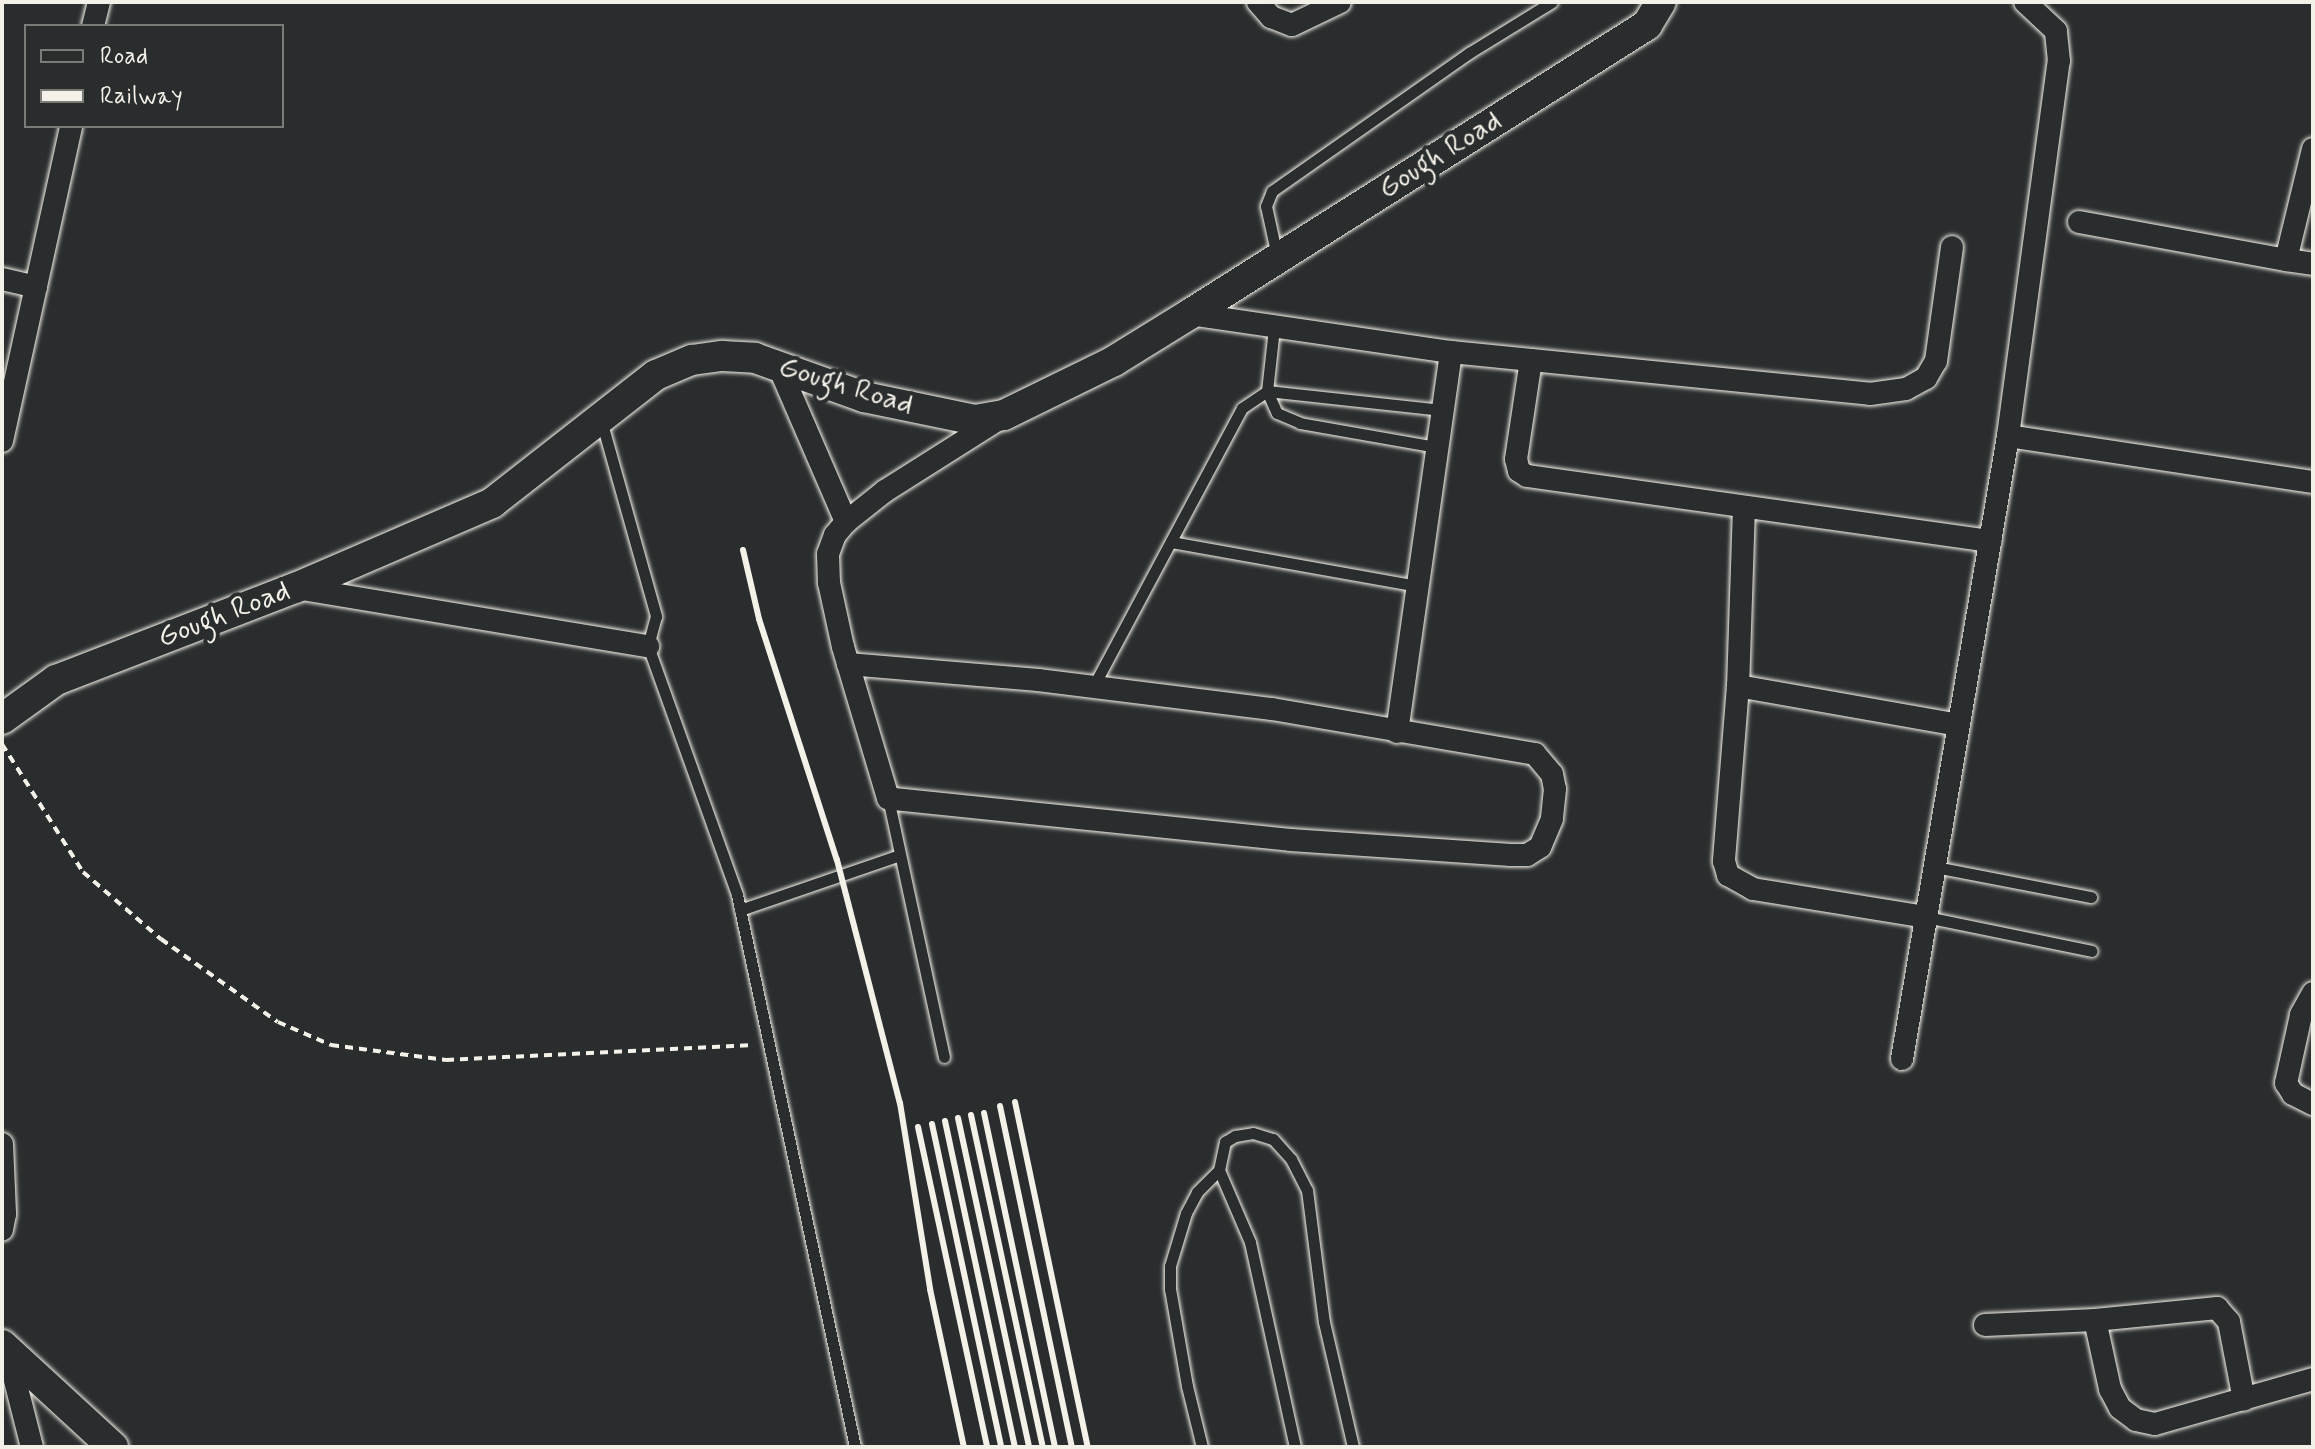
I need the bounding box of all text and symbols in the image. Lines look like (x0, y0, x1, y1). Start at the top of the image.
legend (24, 24, 284, 128)
text: Road (100, 41, 148, 72)
text: Railway (100, 81, 183, 112)
street label: Gough Road (1372, 103, 1508, 207)
street label: Gough Road (774, 348, 918, 424)
street label: Gough Road (153, 573, 295, 657)

